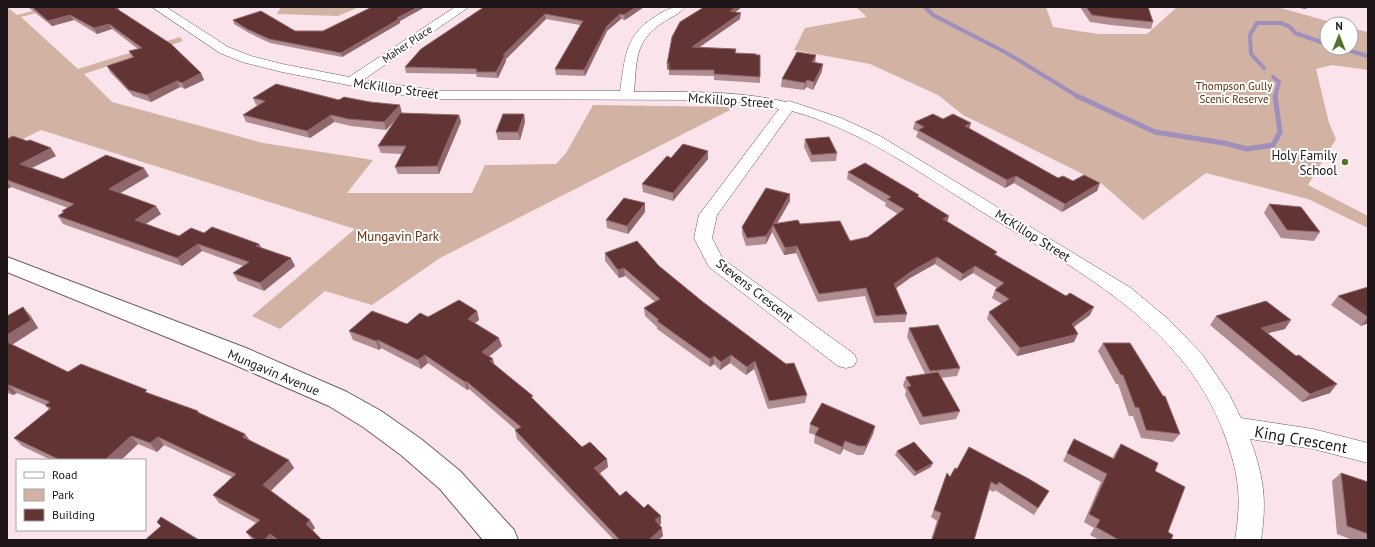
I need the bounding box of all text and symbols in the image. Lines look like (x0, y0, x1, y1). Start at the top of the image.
north arrow (1319, 16, 1359, 56)
text: N (1335, 19, 1343, 33)
street label: Maher Place (379, 22, 435, 66)
street label: McKillop Street (352, 74, 440, 103)
park label: Thompson Gully Scenic Reserve (1196, 79, 1273, 106)
street label: McKillop Street (688, 89, 775, 112)
place label: Holy Family School (1271, 147, 1337, 179)
marker: Holy Family School (1340, 157, 1350, 167)
street label: McKillop Street (992, 205, 1074, 266)
park label: Mungavin Park (357, 228, 440, 245)
street label: Stevens Crescent (713, 255, 797, 326)
street label: Mungavin Avenue (225, 345, 322, 400)
street label: King Crescent (1253, 421, 1350, 457)
legend (16, 459, 146, 531)
text: Road (52, 467, 77, 482)
text: Park (52, 487, 74, 502)
text: Building (52, 507, 95, 522)

